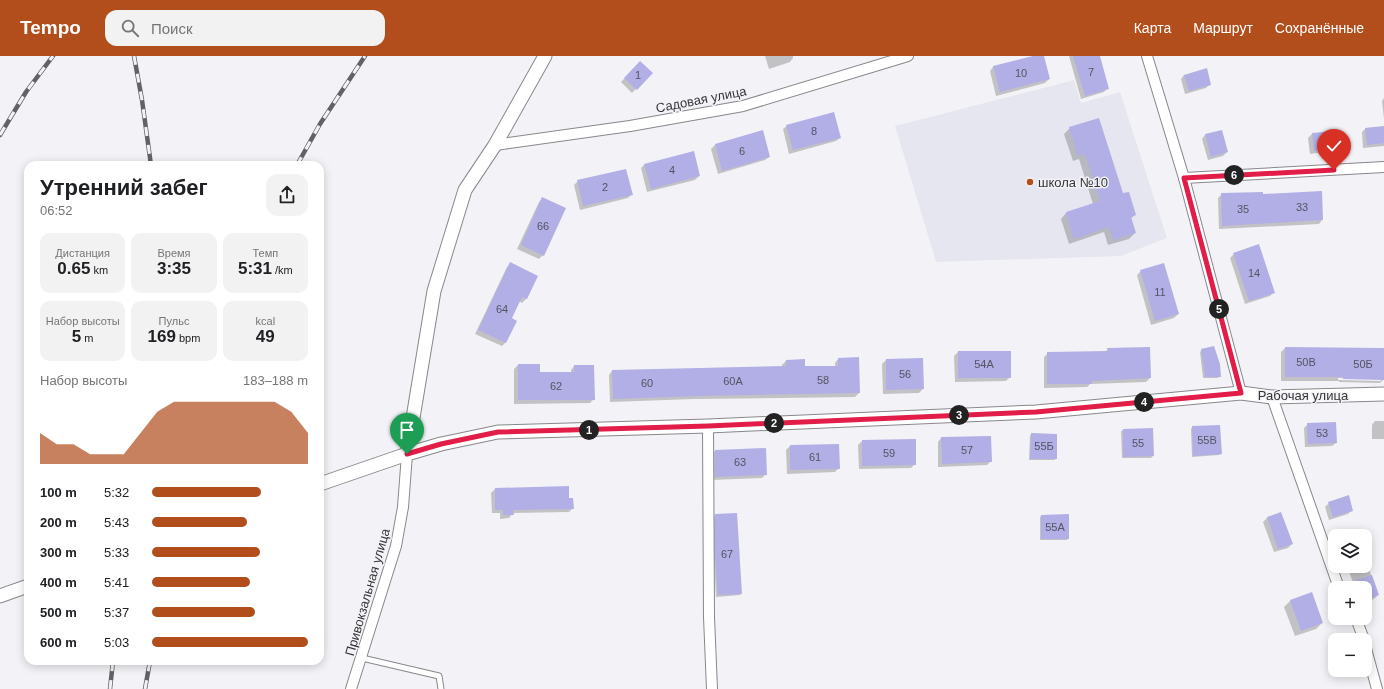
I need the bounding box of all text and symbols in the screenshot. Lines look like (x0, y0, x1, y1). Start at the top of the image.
search box (105, 10, 385, 46)
text: Tempo (20, 17, 81, 38)
icon: search (119, 17, 141, 39)
text: Поиск (151, 20, 192, 37)
text: Карта (1134, 20, 1171, 36)
text: Маршрут (1193, 20, 1253, 36)
text: Сохранённые (1275, 20, 1364, 36)
house number: 7 (1088, 66, 1094, 78)
house number: 10 (1015, 67, 1027, 79)
house number: 1 (635, 69, 641, 81)
street label: Садовая улица (655, 83, 748, 116)
house number: 8 (811, 125, 817, 137)
pin (1317, 129, 1351, 170)
icon: check (1323, 135, 1345, 157)
house number: 6 (739, 145, 745, 157)
house number: 4 (669, 164, 675, 176)
pin: 6 (1224, 165, 1244, 185)
text: 6 (1231, 169, 1237, 181)
button: share (266, 174, 308, 216)
text: Утренний забег (40, 175, 208, 200)
place label: школа №10 (1038, 175, 1108, 190)
marker: школа №10 (1025, 177, 1035, 187)
house number: 2 (602, 181, 608, 193)
house number: 33 (1296, 201, 1308, 213)
text: 06:52 (40, 203, 73, 218)
house number: 35 (1237, 203, 1249, 215)
house number: 66 (537, 220, 549, 232)
text: Дистанция (55, 247, 110, 259)
text: Время (157, 247, 191, 259)
text: Темп (252, 247, 278, 259)
text: 0.65 (57, 259, 90, 278)
text: 3:35 (157, 259, 191, 278)
text: 5:31 (238, 259, 272, 278)
text: km (90, 264, 108, 276)
text: /km (272, 264, 293, 276)
house number: 14 (1248, 267, 1260, 279)
house number: 11 (1154, 286, 1166, 298)
pin: 5 (1209, 299, 1229, 319)
house number: 64 (496, 303, 508, 315)
text: 5 (1216, 303, 1222, 315)
text: Набор высоты (46, 315, 120, 327)
text: Пульс (159, 315, 189, 327)
text: kcal (256, 315, 275, 327)
text: 5 (72, 327, 81, 346)
text: 169 (148, 327, 176, 346)
text: 49 (256, 327, 275, 346)
text: m (81, 332, 94, 344)
text: bpm (176, 332, 200, 344)
house number: 50В (1296, 356, 1316, 368)
house number: 54А (974, 358, 994, 370)
house number: 50Б (1353, 358, 1373, 370)
house number: 56 (899, 368, 911, 380)
text: Набор высоты (40, 373, 127, 388)
text: 183–188 m (243, 373, 308, 388)
house number: 58 (817, 374, 829, 386)
house number: 60А (723, 375, 743, 387)
house number: 60 (641, 377, 653, 389)
house number: 62 (550, 380, 562, 392)
street label: Рабочая улица (1258, 388, 1349, 403)
pin: 4 (1134, 392, 1154, 412)
text: 4 (1141, 396, 1147, 408)
pin: 3 (949, 405, 969, 425)
text: 3 (956, 409, 962, 421)
pin (390, 413, 424, 454)
pin: 2 (764, 413, 784, 433)
text: 2 (771, 417, 777, 429)
icon: arrive (396, 419, 418, 441)
pin: 1 (579, 420, 599, 440)
text: 1 (586, 424, 592, 436)
house number: 53 (1316, 427, 1328, 439)
house number: 55В (1197, 434, 1217, 446)
house number: 55 (1132, 437, 1144, 449)
house number: 55Б (1034, 440, 1054, 452)
house number: 57 (961, 444, 973, 456)
house number: 59 (883, 447, 895, 459)
house number: 61 (809, 451, 821, 463)
house number: 63 (734, 456, 746, 468)
text: 100 m (40, 485, 77, 500)
text: 5:32 (104, 485, 129, 500)
text: 200 m (40, 515, 77, 530)
text: 5:43 (104, 515, 129, 530)
house number: 55А (1045, 521, 1065, 533)
street label: Привокзальная улица (342, 526, 393, 658)
map controls (1328, 529, 1372, 677)
button: layers (1328, 529, 1372, 573)
text: 300 m (40, 545, 77, 560)
text: 5:33 (104, 545, 129, 560)
house number: 67 (721, 548, 733, 560)
text: 400 m (40, 575, 77, 590)
text: 5:41 (104, 575, 129, 590)
button: + (1328, 581, 1372, 625)
text: 500 m (40, 605, 77, 620)
text: 5:37 (104, 605, 129, 620)
button: − (1328, 633, 1372, 677)
text: 600 m (40, 635, 77, 650)
text: 5:03 (104, 635, 129, 650)

